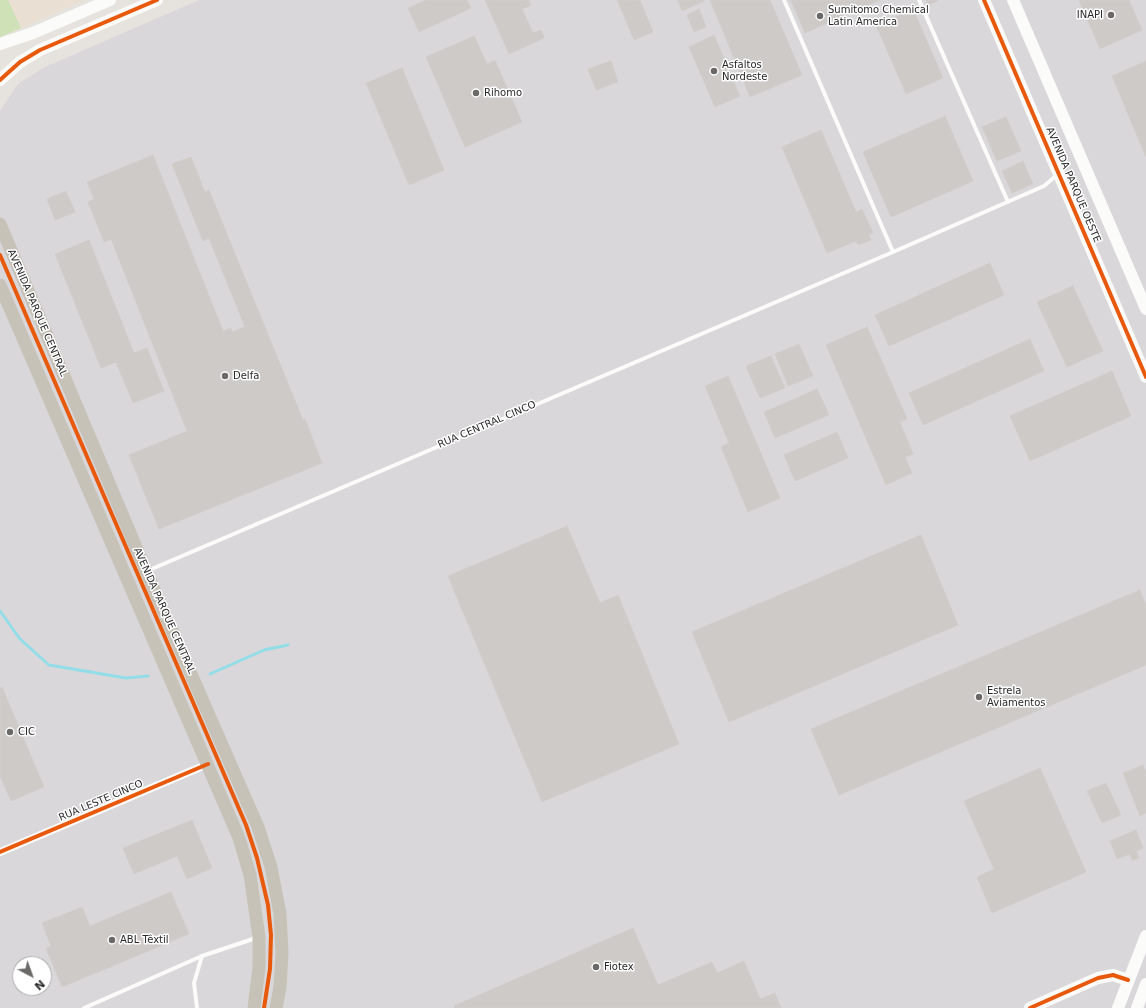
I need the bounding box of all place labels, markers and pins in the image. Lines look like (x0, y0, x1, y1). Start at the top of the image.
place label: Sumitomo Chemical Latin America (828, 4, 929, 28)
place label: INAPI (1077, 9, 1103, 21)
marker: INAPI (1106, 10, 1116, 20)
marker: Sumitomo Chemical Latin America (815, 11, 825, 21)
place label: Asfaltos Nordeste (722, 59, 767, 82)
marker: Asfaltos Nordeste (709, 66, 719, 76)
place label: Rihomo (484, 87, 522, 99)
marker: Rihomo (471, 88, 481, 98)
place label: Delfa (233, 370, 259, 382)
marker: Delfa (220, 371, 230, 381)
place label: Estrela Aviamentos (987, 685, 1046, 708)
marker: Estrela Aviamentos (974, 692, 984, 702)
place label: CIC (18, 726, 35, 738)
marker: CIC (5, 727, 15, 737)
place label: ABL Têxtil (120, 934, 169, 946)
marker: ABL Têxtil (107, 935, 117, 945)
place label: Fiotex (604, 961, 634, 973)
marker: Fiotex (591, 962, 601, 972)

